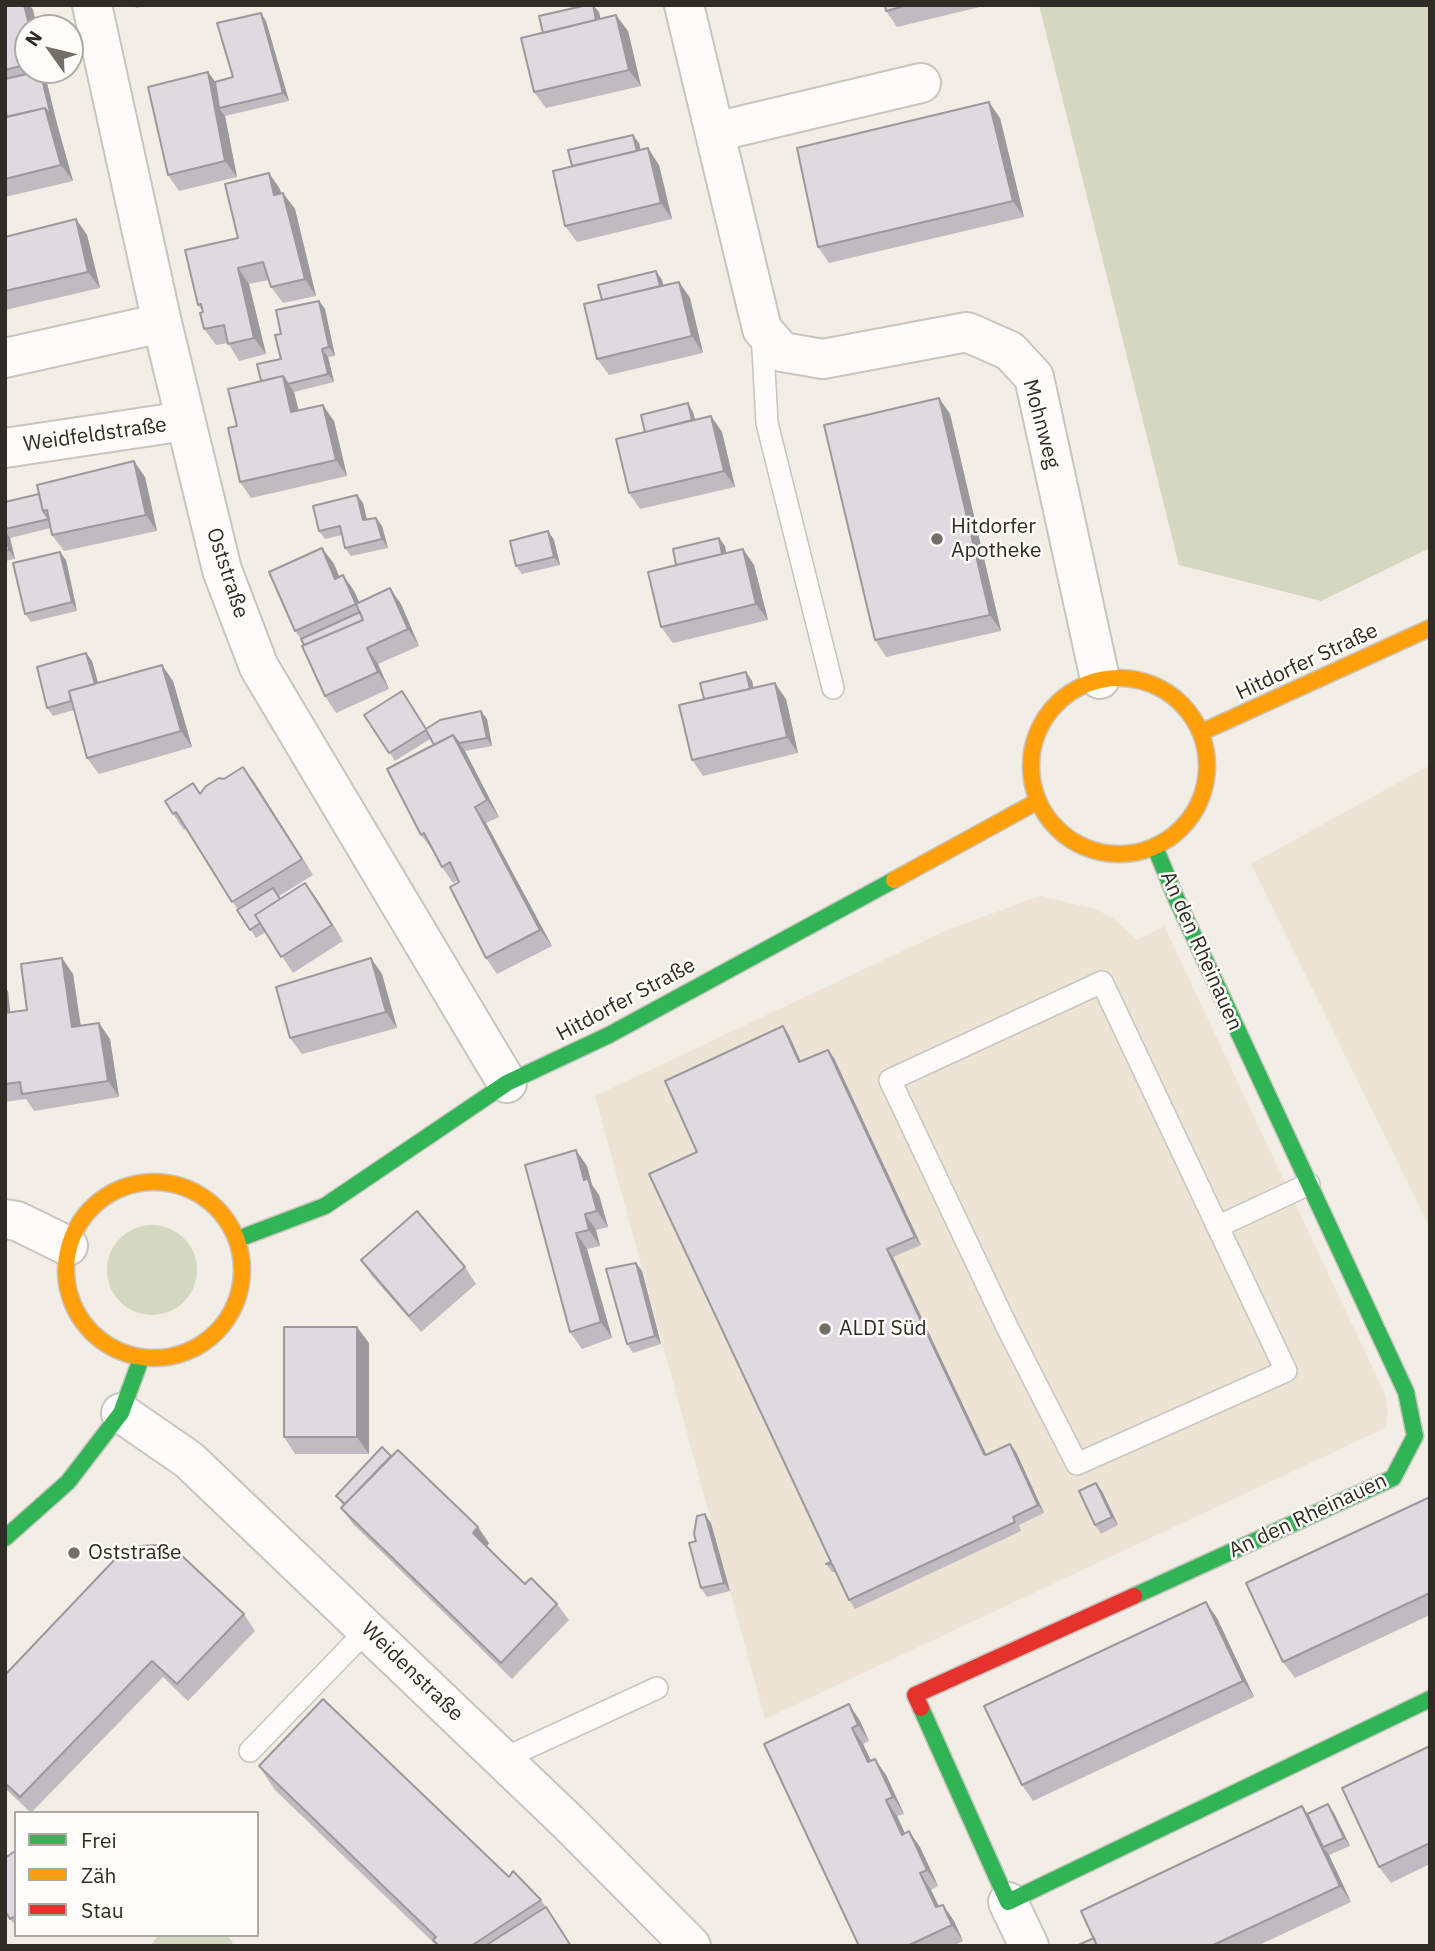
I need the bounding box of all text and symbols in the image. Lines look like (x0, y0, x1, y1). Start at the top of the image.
north arrow (14, 14, 84, 84)
text: N (19, 26, 47, 51)
street label: Mohnweg (1017, 377, 1065, 471)
street label: Weidfeldstraße (22, 412, 168, 458)
place label: Hitdorfer Apotheke (951, 514, 1041, 564)
street label: Oststraße (201, 525, 253, 621)
marker: Hitdorfer Apotheke (929, 531, 945, 547)
street label: Hitdorfer Straße (1232, 618, 1382, 706)
street label: An den Rheinauen (1155, 867, 1247, 1035)
street label: Hitdorfer Straße (552, 953, 700, 1047)
place label: ALDI Süd (839, 1316, 927, 1342)
marker: ALDI Süd (817, 1321, 833, 1337)
street label: An den Rheinauen (1225, 1468, 1391, 1564)
place label: Oststraße (88, 1540, 182, 1566)
marker: Oststraße (66, 1545, 82, 1561)
street label: Weidenstraße (356, 1617, 468, 1727)
legend (14, 1811, 259, 1937)
text: Frei (81, 1826, 117, 1854)
text: Zäh (81, 1861, 116, 1889)
text: Stau (81, 1896, 124, 1924)

